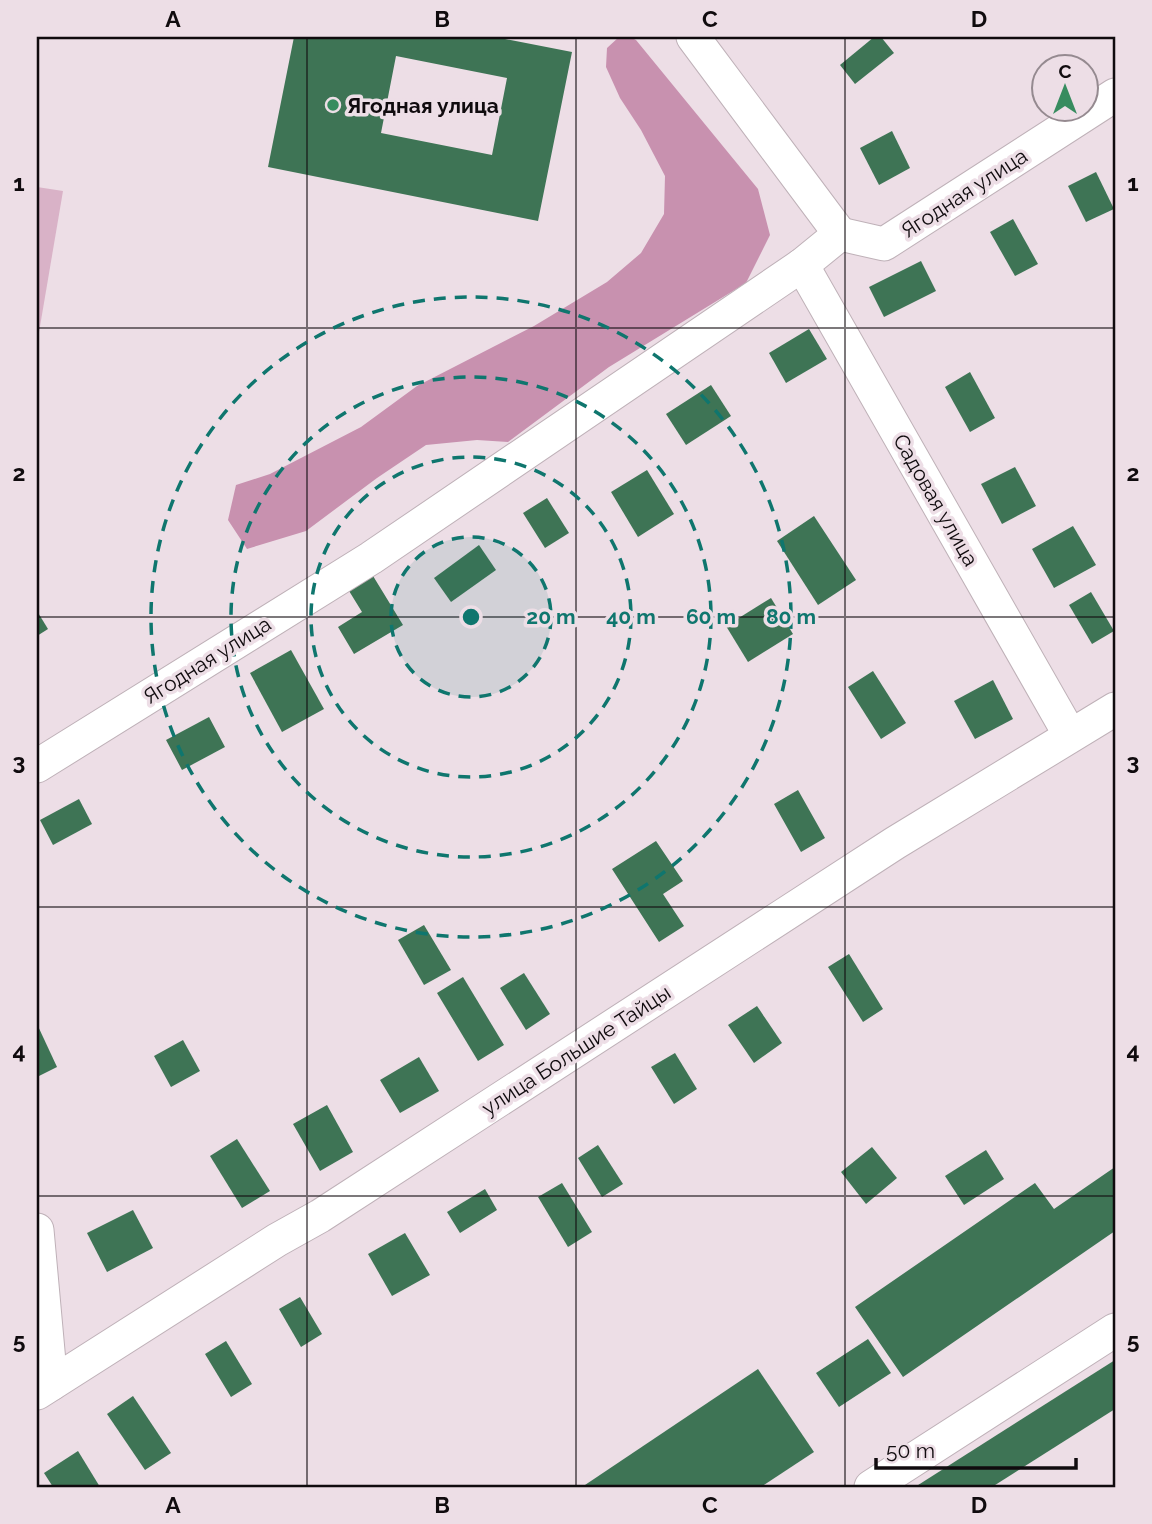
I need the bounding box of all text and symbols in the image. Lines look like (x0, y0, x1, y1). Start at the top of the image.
text: A (165, 5, 181, 32)
text: B (434, 5, 450, 32)
text: C (702, 5, 718, 32)
text: D (971, 5, 987, 32)
north arrow (1030, 52, 1100, 122)
text: С (1058, 60, 1072, 82)
place label: Ягодная улица (347, 93, 499, 118)
marker: Ягодная улица (325, 97, 341, 113)
street label: Ягодная улица (896, 143, 1032, 243)
text: 1 (13, 169, 25, 196)
text: 1 (1127, 169, 1139, 196)
street label: Садовая улица (888, 430, 984, 570)
text: 2 (13, 459, 25, 486)
text: 2 (1127, 459, 1139, 486)
text: 20 m (526, 604, 576, 629)
text: 40 m (606, 604, 656, 629)
text: 60 m (686, 604, 736, 629)
text: 80 m (766, 604, 816, 629)
centre of rings (459, 605, 483, 629)
street label: Ягодная улица (139, 611, 275, 709)
text: 3 (13, 748, 25, 775)
text: 3 (1127, 748, 1139, 775)
street label: улица Большие Тайцы (477, 979, 675, 1121)
text: 4 (12, 1037, 26, 1064)
text: 4 (1126, 1037, 1140, 1064)
text: 5 (13, 1327, 26, 1354)
text: 5 (1127, 1327, 1140, 1354)
scale bar (876, 1426, 1075, 1470)
text: 50 m (886, 1438, 935, 1463)
text: A (165, 1491, 181, 1518)
text: B (434, 1491, 450, 1518)
text: C (702, 1491, 718, 1518)
text: D (971, 1491, 987, 1518)

